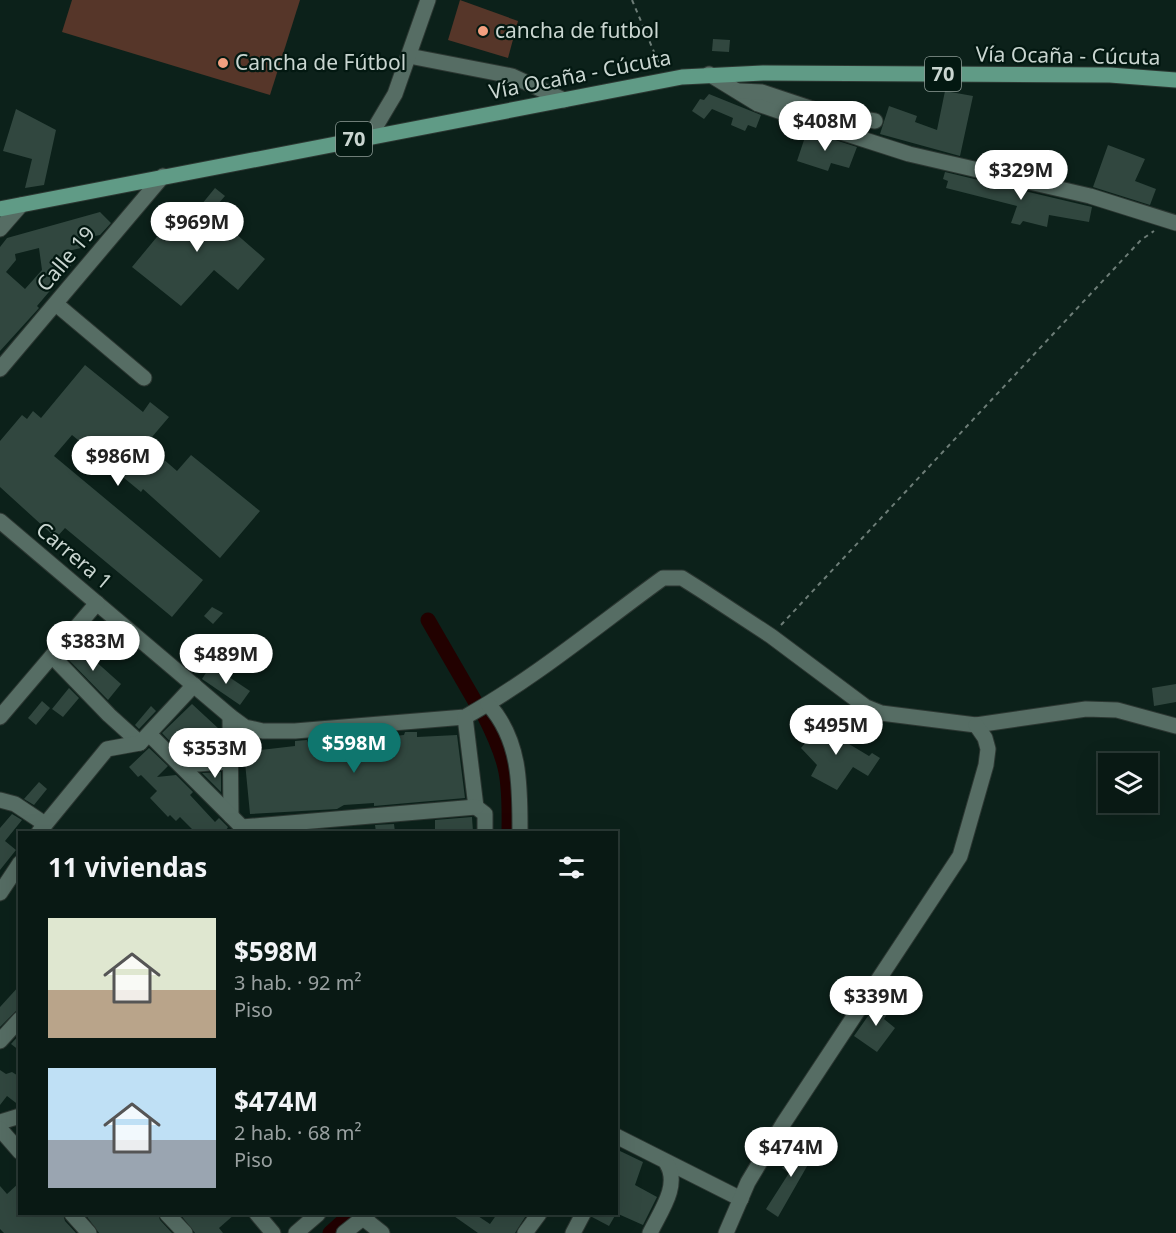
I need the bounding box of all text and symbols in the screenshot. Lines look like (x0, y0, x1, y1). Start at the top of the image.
place label: cancha de futbol (495, 16, 659, 44)
marker: cancha de futbol (476, 24, 490, 38)
street label: Vía Ocaña - Cúcuta (975, 39, 1161, 71)
street label: Vía Ocaña - Cúcuta (487, 43, 673, 105)
place label: Cancha de Fútbol (235, 48, 406, 76)
marker: Cancha de Fútbol (216, 56, 230, 70)
road number: 70 (925, 57, 961, 91)
pin: $408M (783, 101, 867, 152)
text: $408M (793, 107, 857, 134)
road number: 70 (336, 122, 372, 156)
pin: $329M (979, 150, 1063, 201)
text: $329M (989, 156, 1053, 183)
pin: $969M (155, 202, 239, 253)
text: $969M (165, 208, 229, 235)
street label: Calle 19 (30, 220, 101, 297)
pin: $986M (76, 436, 160, 487)
text: $986M (86, 442, 150, 469)
street label: Carrera 1 (31, 515, 119, 595)
pin: $383M (51, 621, 135, 672)
text: $383M (61, 627, 125, 654)
pin: $489M (184, 634, 268, 685)
text: $489M (194, 640, 258, 667)
pin: $495M (794, 705, 878, 756)
text: $495M (804, 711, 868, 738)
pin: $598M (312, 723, 396, 774)
pin: $353M (173, 728, 257, 779)
text: $598M (322, 729, 386, 756)
text: $353M (183, 734, 247, 761)
map controls (1098, 753, 1158, 813)
button: layers (1098, 753, 1158, 813)
text: 11 viviendas (48, 849, 207, 885)
icon: filters (555, 851, 588, 884)
text: $598M (234, 933, 318, 969)
icon: home (96, 942, 168, 1014)
text: 3 hab. · 92 m² (234, 969, 361, 996)
pin: $339M (834, 976, 918, 1027)
text: $339M (844, 982, 908, 1009)
text: Piso (234, 996, 273, 1023)
text: $474M (234, 1083, 318, 1119)
icon: home (96, 1092, 168, 1164)
text: 2 hab. · 68 m² (234, 1119, 361, 1146)
pin: $474M (749, 1127, 833, 1178)
text: $474M (759, 1133, 823, 1160)
text: Piso (234, 1146, 273, 1173)

